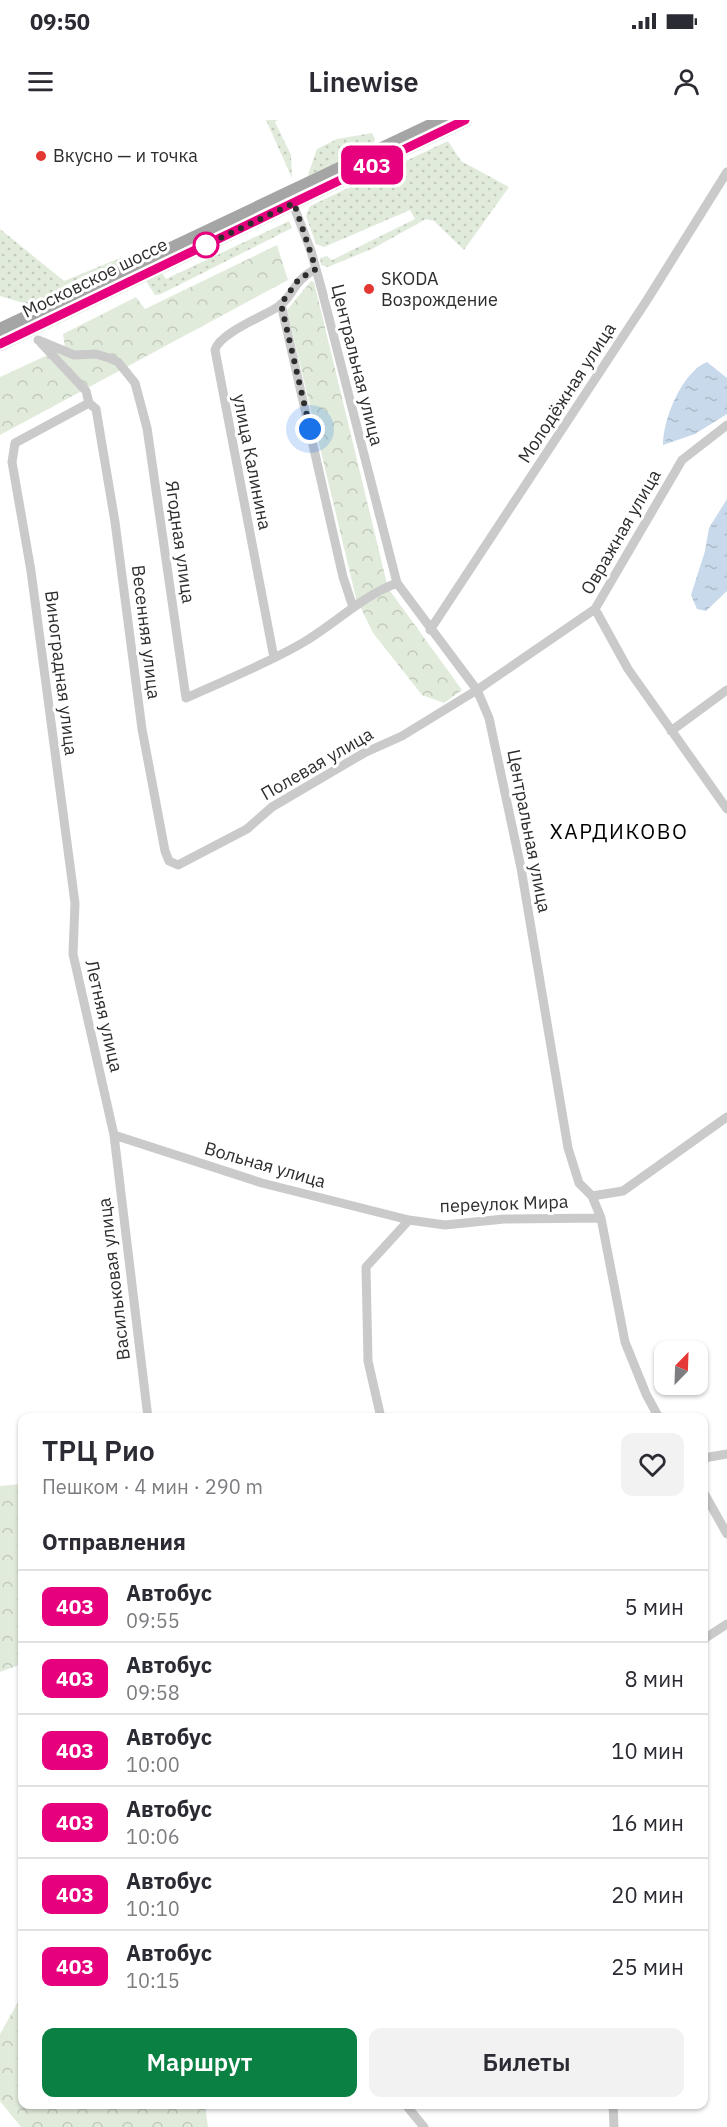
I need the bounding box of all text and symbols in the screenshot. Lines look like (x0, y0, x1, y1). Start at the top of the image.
text: 09:50 (30, 7, 90, 36)
text: Linewise (308, 64, 419, 99)
icon: menu (24, 65, 57, 98)
icon: person (670, 65, 703, 98)
place label: Вкусно — и точка (53, 144, 198, 167)
line badge: 403 (338, 146, 406, 184)
marker: Вкусно — и точка (34, 149, 48, 163)
text: 403 (353, 151, 391, 179)
street label: Московское шоссе (18, 232, 171, 323)
unlabelled marker (193, 232, 219, 258)
place label: SKODA Возрождение (381, 267, 498, 311)
street label: Центральная улица (326, 282, 389, 448)
marker: SKODA Возрождение (362, 282, 376, 296)
street label: Молодёжная улица (513, 318, 621, 467)
street label: улица Калинина (228, 392, 277, 532)
your location (295, 414, 325, 444)
street label: Овражная улица (575, 465, 666, 598)
street label: Ягодная улица (160, 479, 201, 605)
street label: Весенняя улица (127, 564, 166, 701)
street label: Виноградная улица (40, 589, 83, 757)
street label: Полевая улица (257, 722, 377, 805)
street label: Центральная улица (502, 747, 557, 915)
district label: ХАРДИКОВО (550, 817, 688, 845)
street label: Летняя улица (80, 958, 129, 1075)
street label: Вольная улица (202, 1136, 329, 1193)
street label: переулок Мира (439, 1190, 569, 1217)
street label: Васильковая улица (92, 1196, 135, 1362)
north arrow (654, 1341, 708, 1395)
map controls (654, 1341, 708, 1395)
text: ТРЦ Рио (42, 1432, 155, 1469)
button: heart (621, 1433, 684, 1496)
text: Пешком · 4 мин · 290 m (42, 1473, 263, 1500)
text: Отправления (42, 1527, 186, 1556)
text: Автобус (126, 1578, 212, 1607)
text: 403 (56, 1592, 94, 1620)
text: 5 мин (624, 1592, 684, 1621)
text: 09:55 (126, 1607, 180, 1634)
text: Автобус (126, 1650, 212, 1679)
text: 403 (56, 1664, 94, 1692)
text: 8 мин (624, 1664, 684, 1693)
text: 09:58 (126, 1679, 180, 1706)
text: Автобус (126, 1722, 212, 1751)
text: 403 (56, 1736, 94, 1764)
text: 10 мин (611, 1736, 684, 1765)
text: 10:00 (126, 1751, 180, 1778)
text: Автобус (126, 1794, 212, 1823)
text: 403 (56, 1808, 94, 1836)
text: 16 мин (611, 1808, 684, 1837)
text: 10:06 (126, 1823, 180, 1850)
text: Автобус (126, 1866, 212, 1895)
text: 403 (56, 1880, 94, 1908)
text: 20 мин (611, 1880, 684, 1909)
text: 10:10 (126, 1895, 180, 1922)
text: Автобус (126, 1938, 212, 1967)
text: 403 (56, 1952, 94, 1980)
text: 25 мин (611, 1952, 684, 1981)
text: 10:15 (126, 1967, 180, 1994)
button: Маршрут (42, 2028, 357, 2097)
button: Билеты (369, 2028, 684, 2097)

